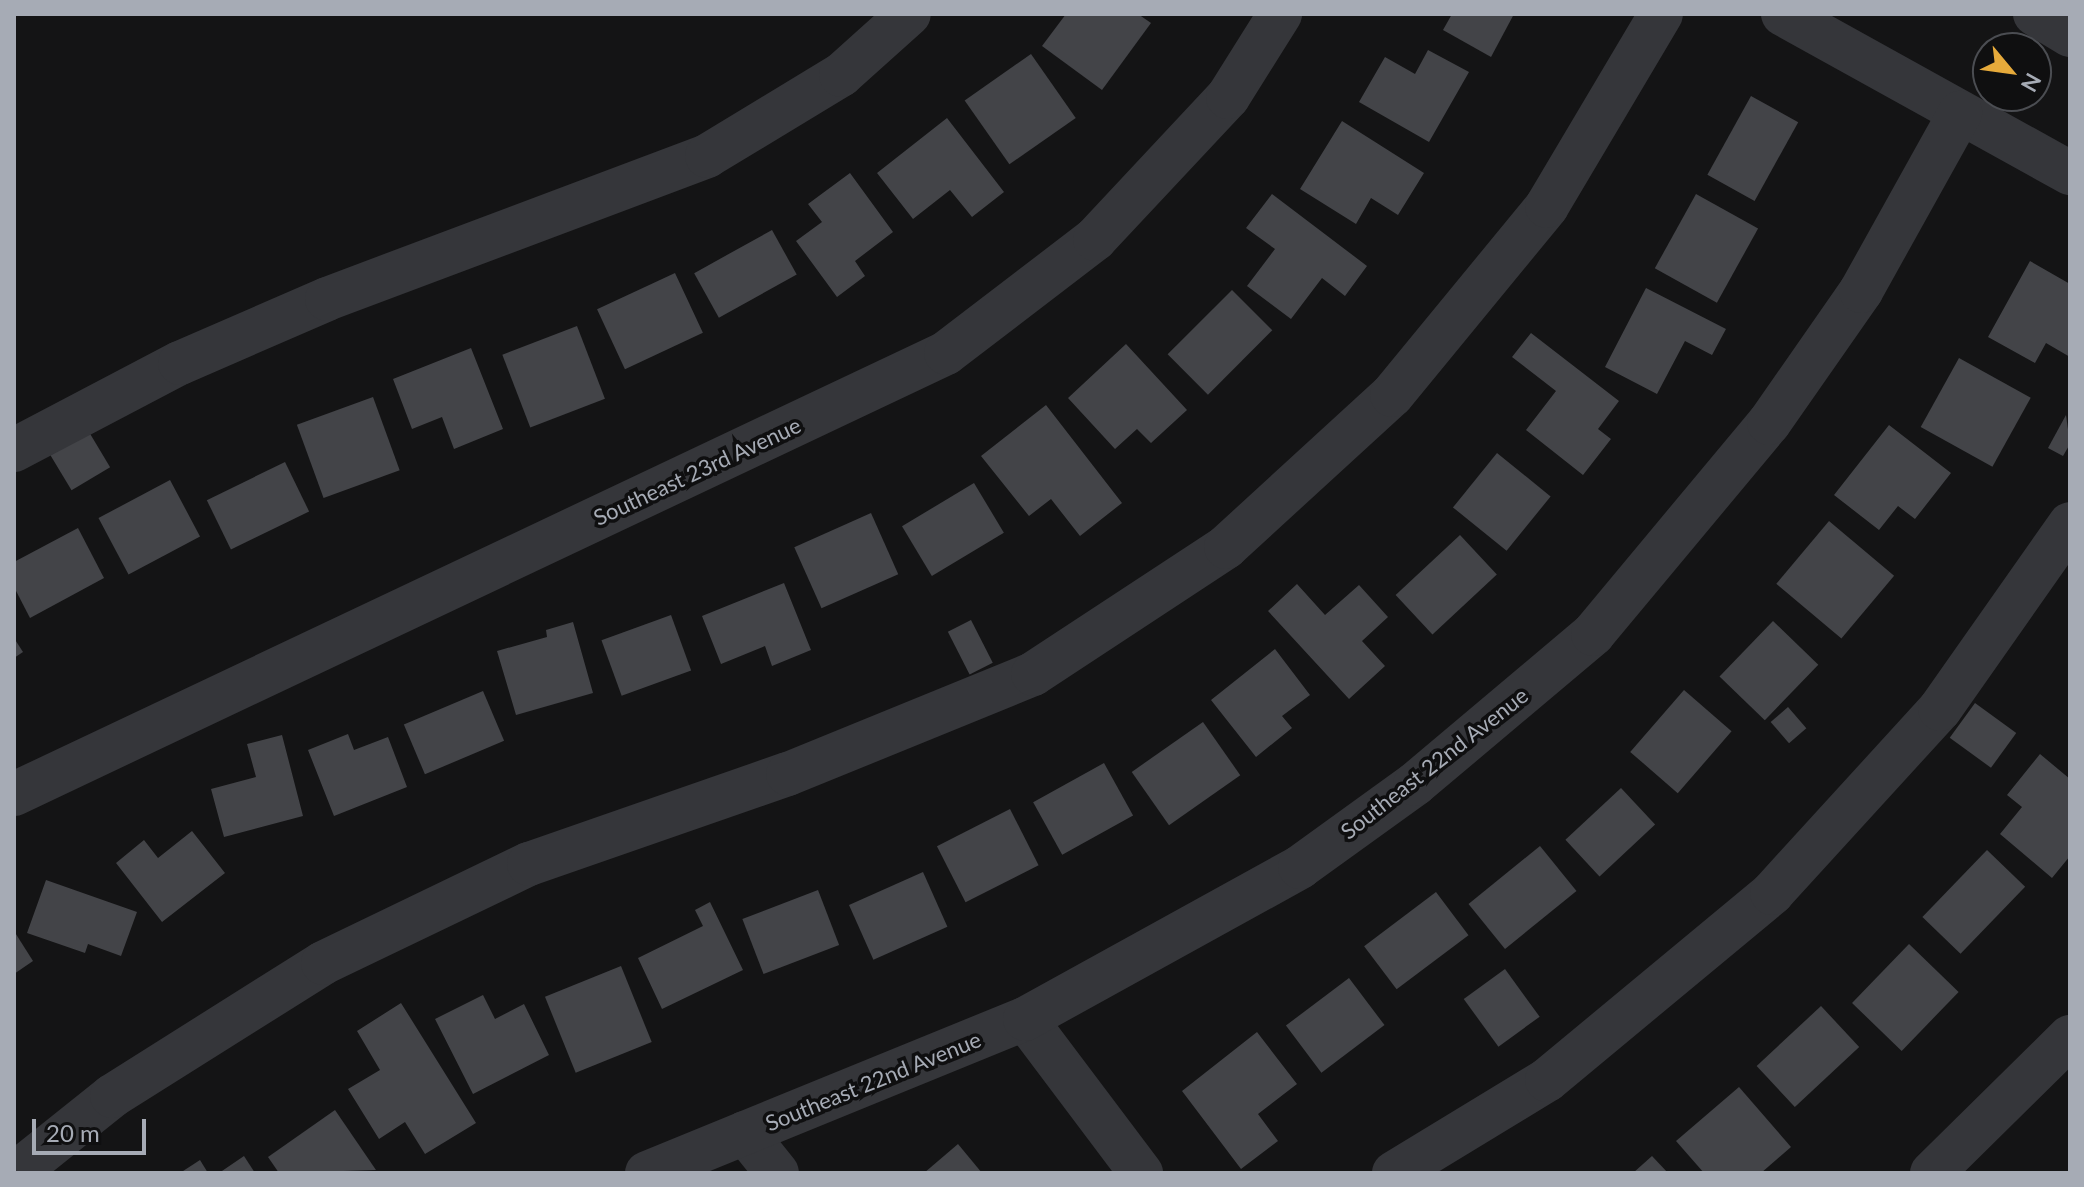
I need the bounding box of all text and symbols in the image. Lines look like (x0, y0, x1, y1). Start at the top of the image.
north arrow (1972, 32, 2052, 112)
text: N (2016, 69, 2048, 97)
street label: Southeast 23rd Avenue (589, 411, 805, 531)
street label: Southeast 22nd Avenue (1335, 682, 1533, 844)
street label: Southeast 22nd Avenue (761, 1026, 985, 1136)
scale bar (36, 1103, 150, 1153)
text: 20 m (46, 1118, 100, 1147)

